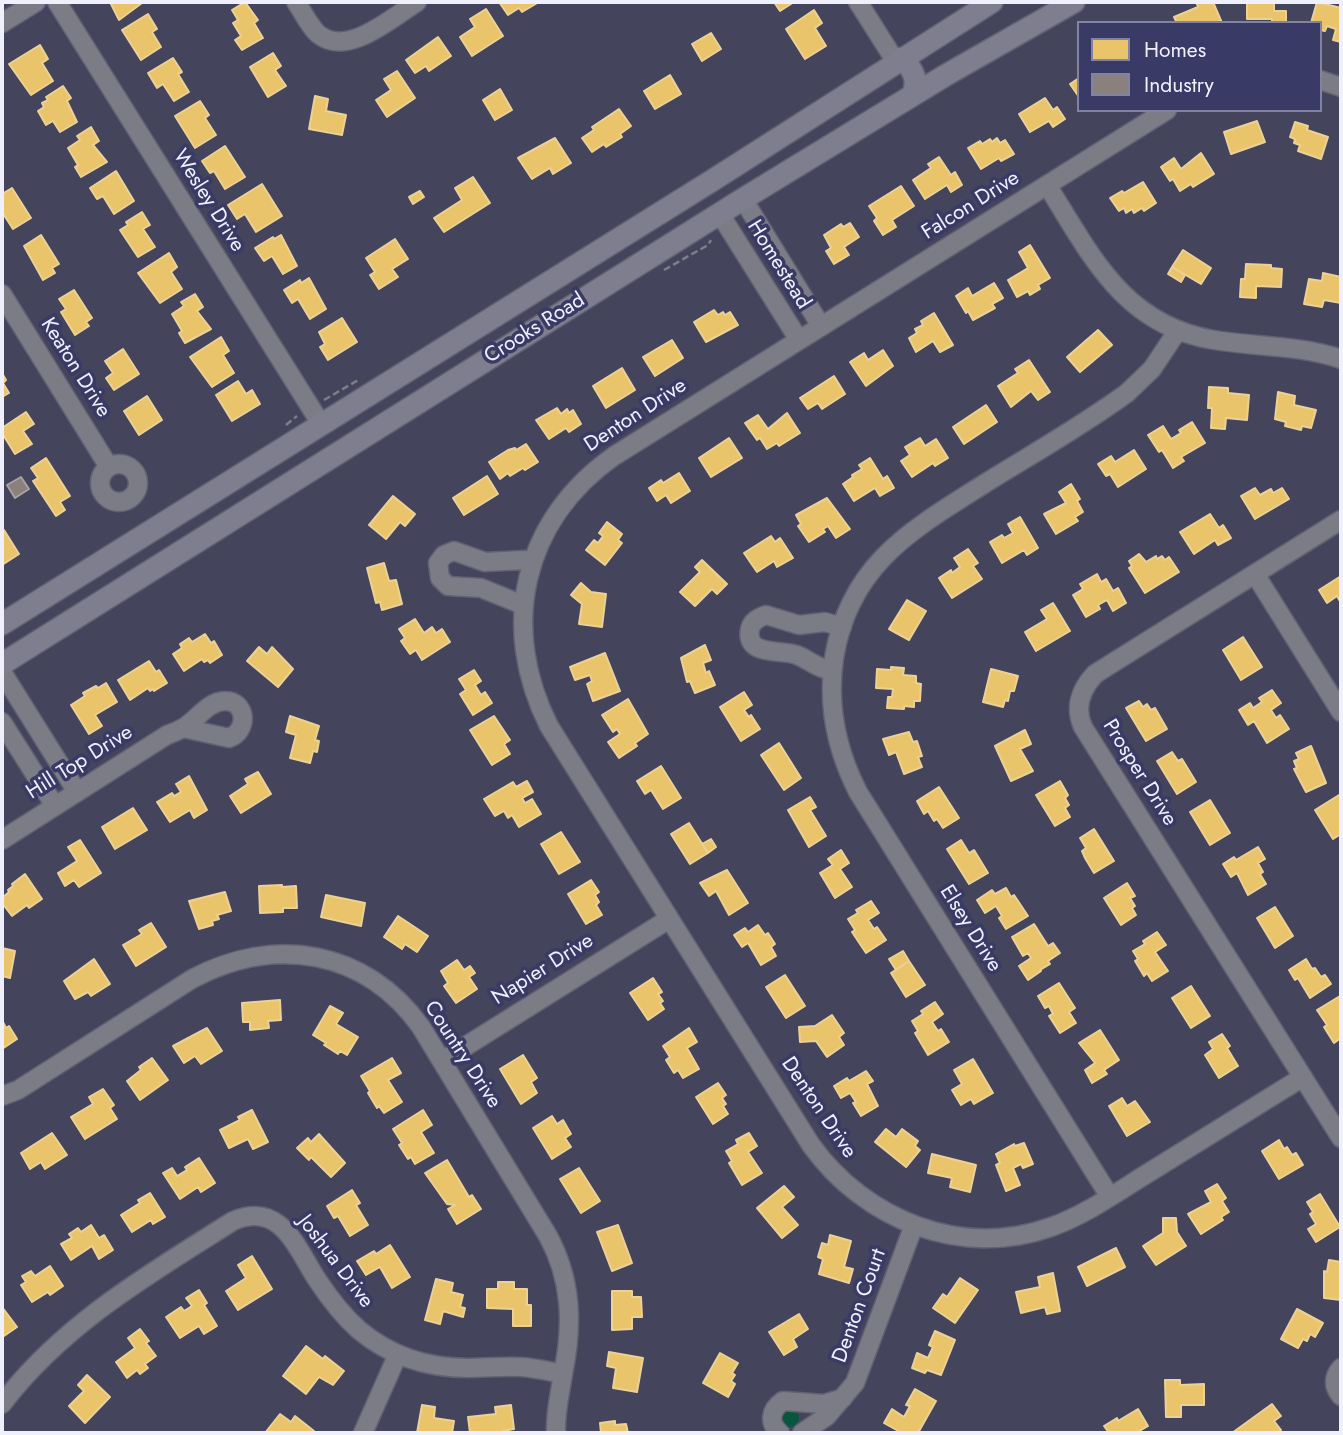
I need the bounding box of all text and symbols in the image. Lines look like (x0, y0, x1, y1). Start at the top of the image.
legend (1077, 21, 1322, 112)
text: Homes (1144, 35, 1206, 65)
text: Industry (1144, 70, 1214, 100)
street label: Wesley Drive (167, 145, 249, 257)
street label: Falcon Drive (918, 166, 1024, 246)
street label: Homestead (741, 216, 815, 314)
street label: Crooks Road (480, 288, 590, 370)
street label: Keaton Drive (34, 314, 116, 422)
street label: Denton Drive (580, 374, 692, 458)
street label: Prosper Drive (1096, 715, 1182, 831)
street label: Hill Top Drive (22, 720, 138, 806)
street label: Elsey Drive (933, 881, 1007, 977)
street label: Napier Drive (488, 929, 598, 1011)
street label: Country Drive (418, 997, 506, 1113)
street label: Denton Drive (775, 1053, 861, 1163)
street label: Joshua Drive (292, 1210, 378, 1314)
street label: Denton Court (828, 1246, 892, 1366)

